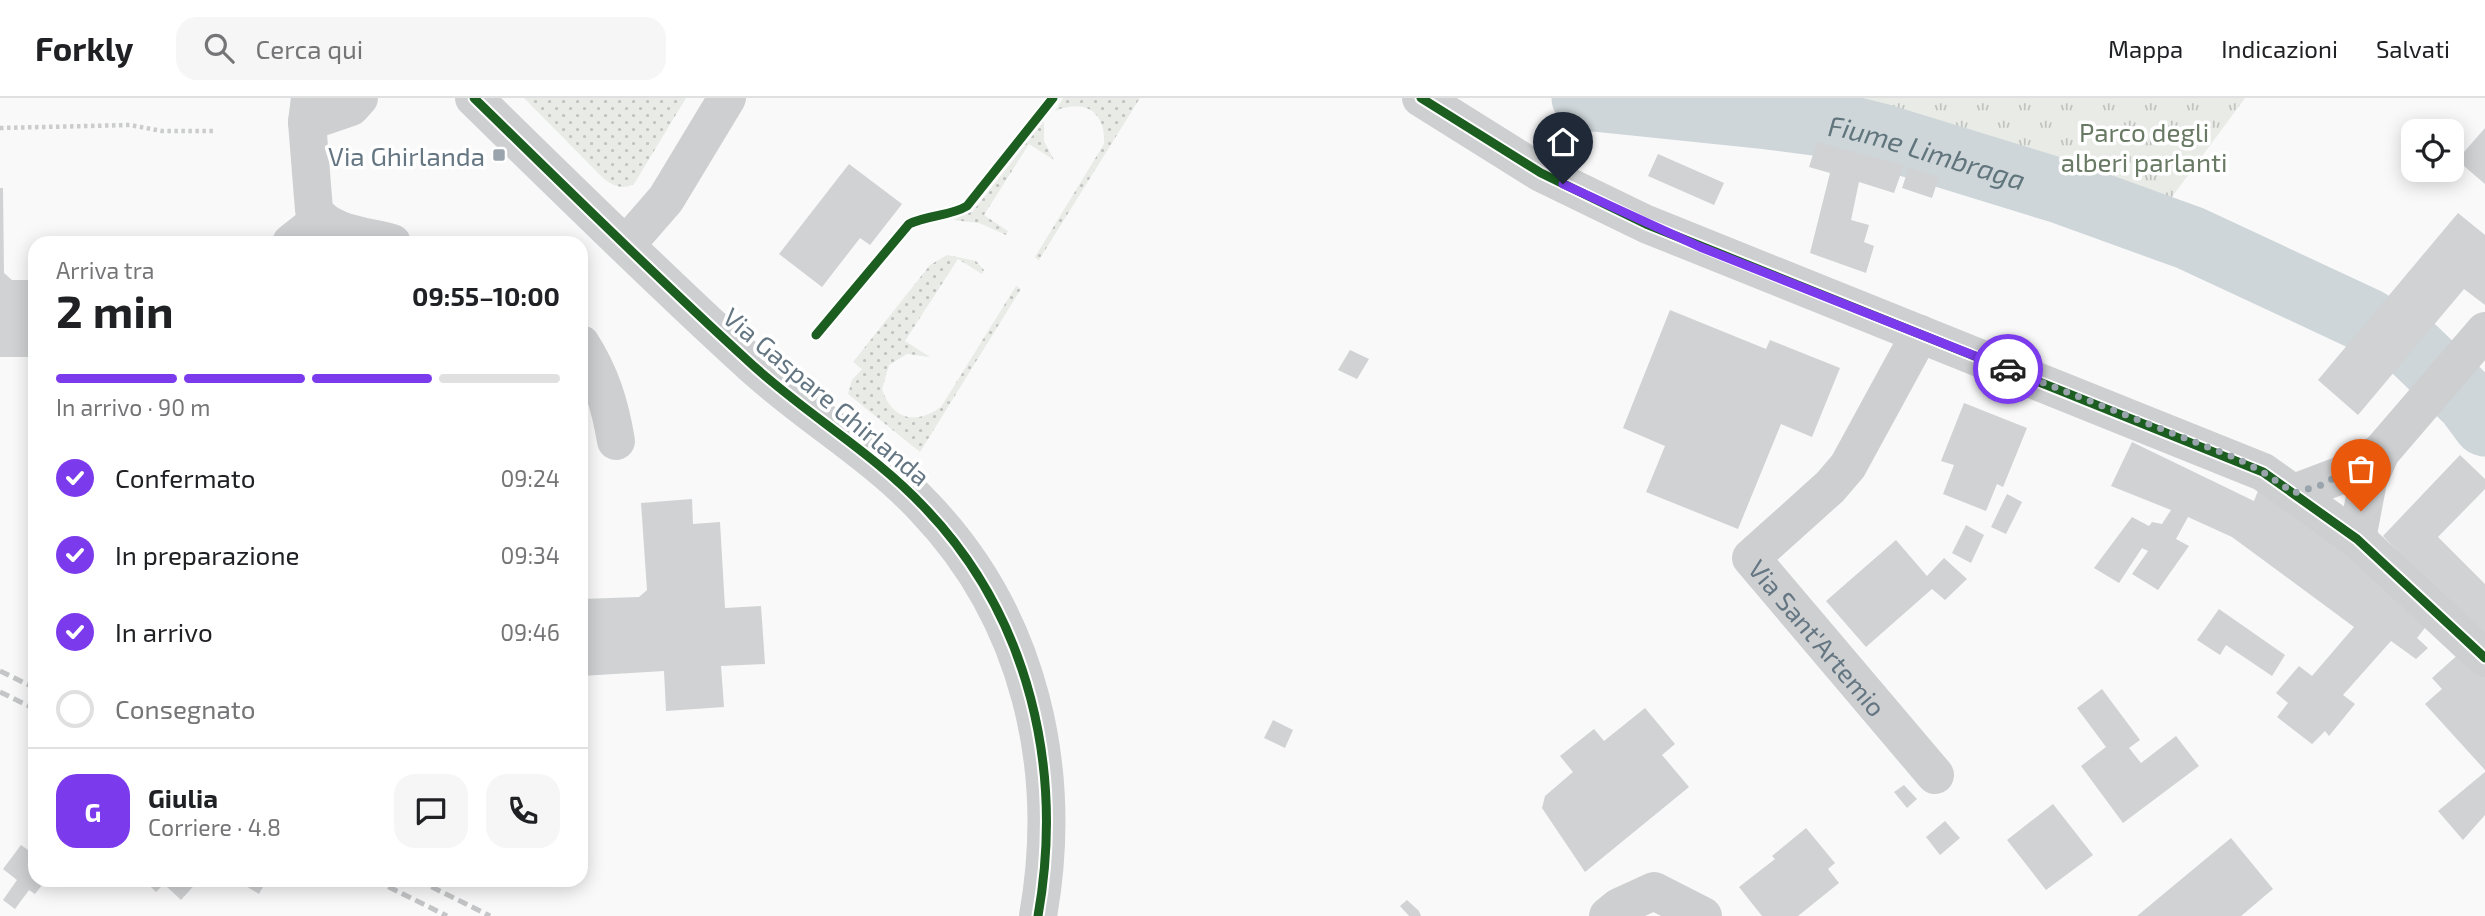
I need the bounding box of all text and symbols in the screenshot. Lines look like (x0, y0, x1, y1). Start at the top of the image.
search box (176, 17, 666, 80)
text: Forkly (35, 28, 134, 68)
icon: search (200, 29, 238, 67)
text: Cerca qui (256, 33, 363, 64)
text: Mappa (2108, 34, 2183, 63)
text: Indicazioni (2221, 34, 2338, 63)
text: Salvati (2376, 34, 2450, 63)
water label: Fiume Limbraga (1826, 108, 2030, 196)
pin (1533, 112, 1593, 184)
park label: Parco degli alberi parlanti (2061, 116, 2227, 177)
map controls (2401, 119, 2464, 182)
button: locate (2401, 119, 2464, 182)
icon: home (1544, 123, 1582, 161)
place label: Via Ghirlanda (328, 140, 485, 171)
marker: Via Ghirlanda (491, 147, 507, 163)
text: Arriva tra (56, 256, 155, 284)
text: 09:55–10:00 (412, 280, 560, 311)
text: 2 min (56, 282, 174, 337)
street label: Via Gaspare Ghirlanda (717, 301, 937, 491)
courier (1973, 334, 2043, 404)
icon: car (1989, 350, 2027, 388)
text: In arrivo · 90 m (56, 393, 210, 421)
pin (2331, 439, 2391, 511)
icon: bag (2342, 450, 2380, 488)
icon: check (56, 459, 94, 497)
text: Confermato (115, 462, 255, 493)
text: 09:24 (500, 464, 560, 492)
icon: check (56, 536, 94, 574)
text: In preparazione (115, 539, 299, 570)
text: 09:34 (501, 541, 560, 569)
street label: Via Sant'Artemio (1743, 553, 1893, 722)
icon: check (56, 613, 94, 651)
text: In arrivo (115, 616, 213, 647)
text: 09:46 (500, 618, 560, 646)
text: Consegnato (115, 693, 255, 724)
button: chat (394, 774, 468, 848)
button: phone (486, 774, 560, 848)
text: Giulia (148, 782, 218, 813)
text: G (85, 796, 101, 827)
text: Corriere · 4.8 (148, 813, 281, 841)

